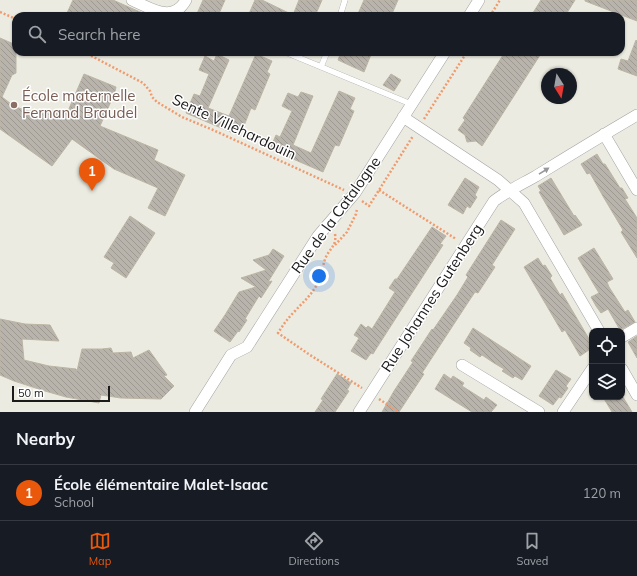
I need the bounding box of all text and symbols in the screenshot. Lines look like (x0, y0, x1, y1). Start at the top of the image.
search box (12, 12, 625, 56)
icon: search (26, 23, 48, 45)
text: Search here (58, 25, 140, 44)
north arrow (541, 68, 577, 104)
place label: École maternelle Fernand Braudel (22, 86, 137, 122)
street label: Sente Villehardouin (169, 89, 299, 164)
marker: École maternelle Fernand Braudel (9, 100, 19, 110)
street label: Rue de la Catalogne (287, 152, 384, 277)
pin: 1 (79, 158, 105, 191)
one-way arrow (539, 167, 549, 175)
street label: Rue Johannes Gutenberg (377, 220, 487, 375)
your location (309, 266, 329, 286)
map controls (589, 328, 625, 400)
button: locate (589, 328, 625, 364)
button: layers (589, 364, 625, 400)
scale bar (12, 384, 110, 403)
text: 50 m (18, 386, 44, 400)
text: Nearby (16, 428, 75, 449)
text: École élémentaire Malet-Isaac (54, 475, 268, 494)
text: 1 (25, 485, 33, 501)
text: 120 m (583, 485, 621, 501)
text: School (54, 494, 94, 510)
tab: Map (89, 530, 111, 568)
tab: Directions (289, 530, 339, 568)
tab: Saved (517, 530, 548, 568)

